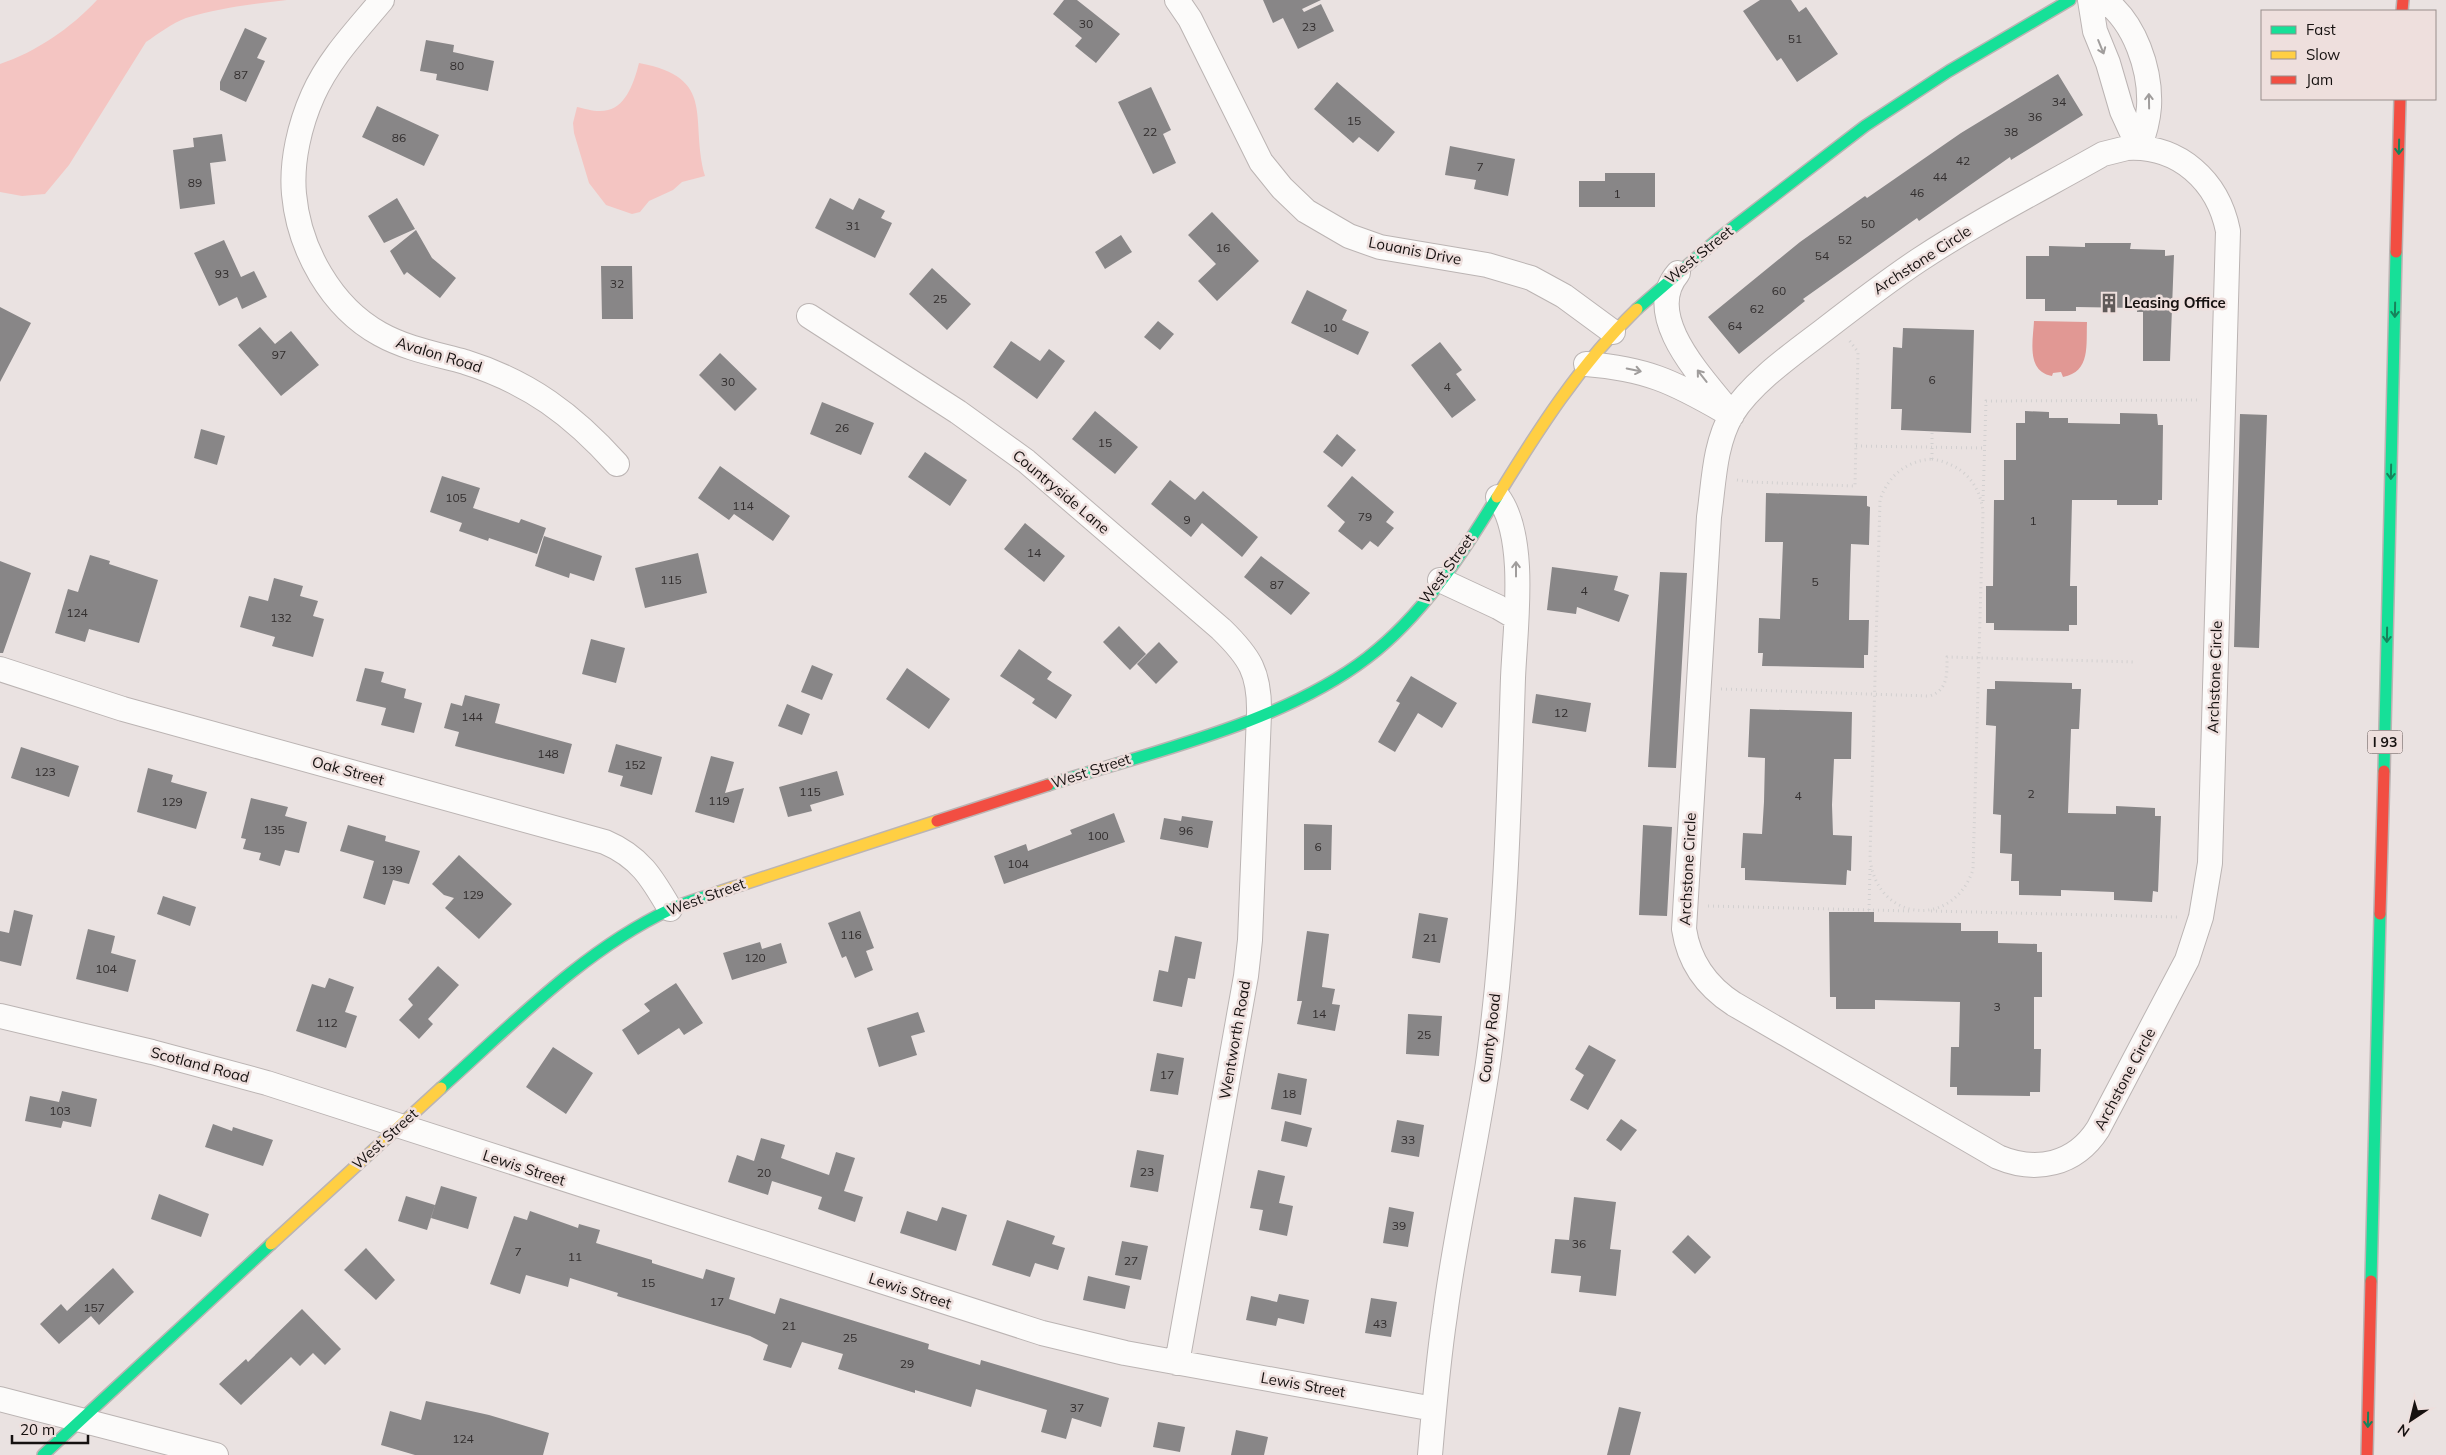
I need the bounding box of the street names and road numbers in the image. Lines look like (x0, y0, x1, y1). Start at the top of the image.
street label: West Street (1661, 221, 1737, 288)
street label: Archstone Circle (1869, 221, 1974, 298)
street label: Louanis Drive (1367, 232, 1463, 269)
street label: Avalon Road (394, 332, 485, 377)
street label: Countryside Lane (1009, 445, 1114, 538)
street label: West Street (1415, 530, 1478, 607)
street label: Archstone Circle (2203, 620, 2226, 734)
road number: I 93 (2368, 730, 2402, 754)
street label: West Street (1049, 749, 1133, 792)
street label: Oak Street (310, 752, 386, 789)
street label: Archstone Circle (1675, 812, 1700, 926)
street label: West Street (664, 874, 748, 919)
street label: Wentworth Road (1215, 979, 1254, 1101)
street label: County Road (1475, 992, 1504, 1084)
street label: Archstone Circle (2090, 1024, 2159, 1133)
street label: Scotland Road (149, 1042, 252, 1087)
street label: West Street (348, 1104, 421, 1173)
street label: Lewis Street (481, 1145, 568, 1190)
street label: Lewis Street (867, 1268, 954, 1313)
street label: Lewis Street (1259, 1368, 1347, 1401)

